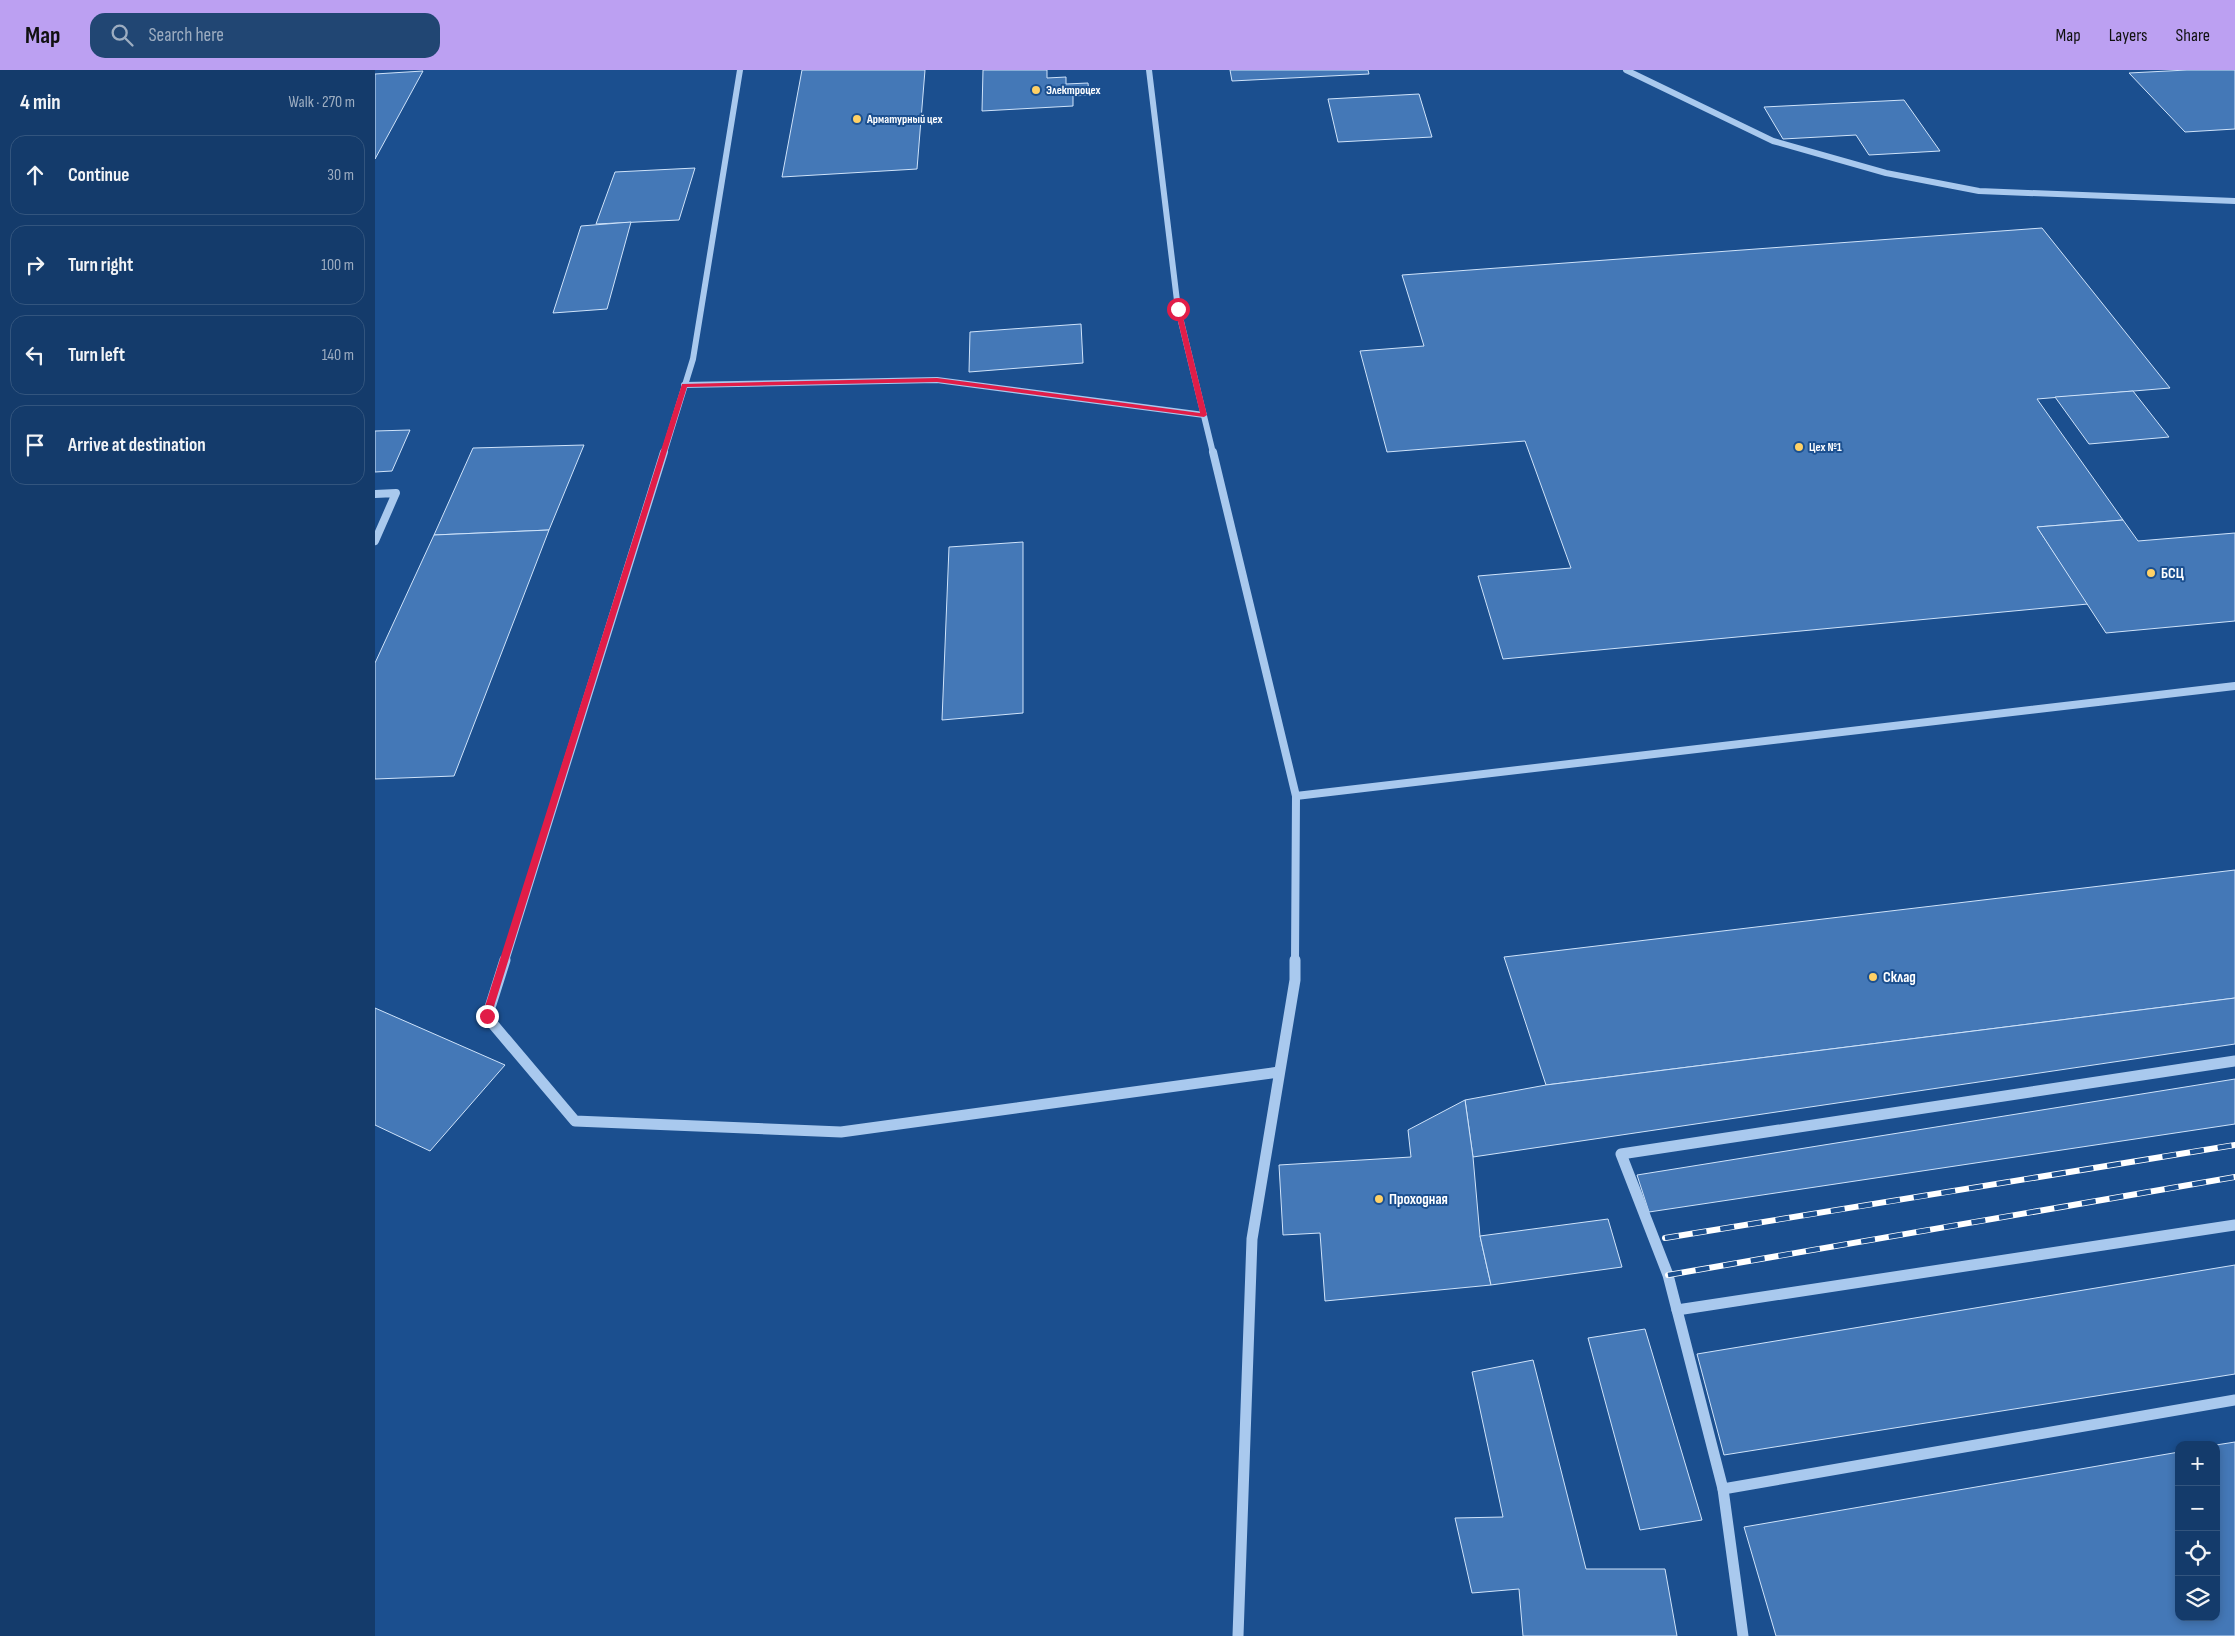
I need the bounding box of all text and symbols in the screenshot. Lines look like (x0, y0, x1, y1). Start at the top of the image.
search box (90, 13, 440, 58)
text: Map (25, 21, 60, 50)
icon: search (108, 21, 136, 49)
text: Search here (148, 24, 224, 47)
text: Map (2056, 25, 2081, 46)
text: Layers (2109, 25, 2148, 46)
text: Share (2176, 25, 2210, 46)
place label: Электроцех (1046, 83, 1101, 98)
marker: Электроцех (1030, 84, 1042, 96)
text: 4 min (20, 90, 61, 115)
text: Walk · 270 m (289, 93, 355, 112)
place label: Арматурный цех (866, 112, 942, 127)
marker: Арматурный цех (851, 113, 863, 125)
icon: ahead (21, 161, 49, 189)
text: Continue (68, 164, 129, 187)
text: 30 m (327, 166, 354, 185)
icon: right (21, 251, 49, 279)
text: Turn right (68, 254, 133, 277)
text: 100 m (321, 256, 354, 275)
route start (1167, 298, 1190, 321)
icon: left (21, 341, 49, 369)
text: Turn left (68, 344, 125, 367)
text: 140 m (322, 346, 354, 365)
icon: arrive (21, 431, 49, 459)
text: Arrive at destination (68, 434, 206, 457)
place label: Цех №1 (1809, 440, 1842, 455)
marker: Цех №1 (1793, 441, 1805, 453)
place label: БСЦ (2161, 564, 2184, 583)
marker: БСЦ (2145, 567, 2157, 579)
place label: Склад (1883, 968, 1916, 987)
marker: Склад (1867, 971, 1879, 983)
route end (476, 1005, 499, 1028)
place label: Проходная (1389, 1190, 1448, 1209)
marker: Проходная (1373, 1193, 1385, 1205)
map controls (2175, 1441, 2220, 1621)
button: + (2175, 1441, 2220, 1486)
button: − (2175, 1486, 2220, 1531)
button: locate (2175, 1531, 2220, 1576)
button: layers (2175, 1576, 2220, 1621)

